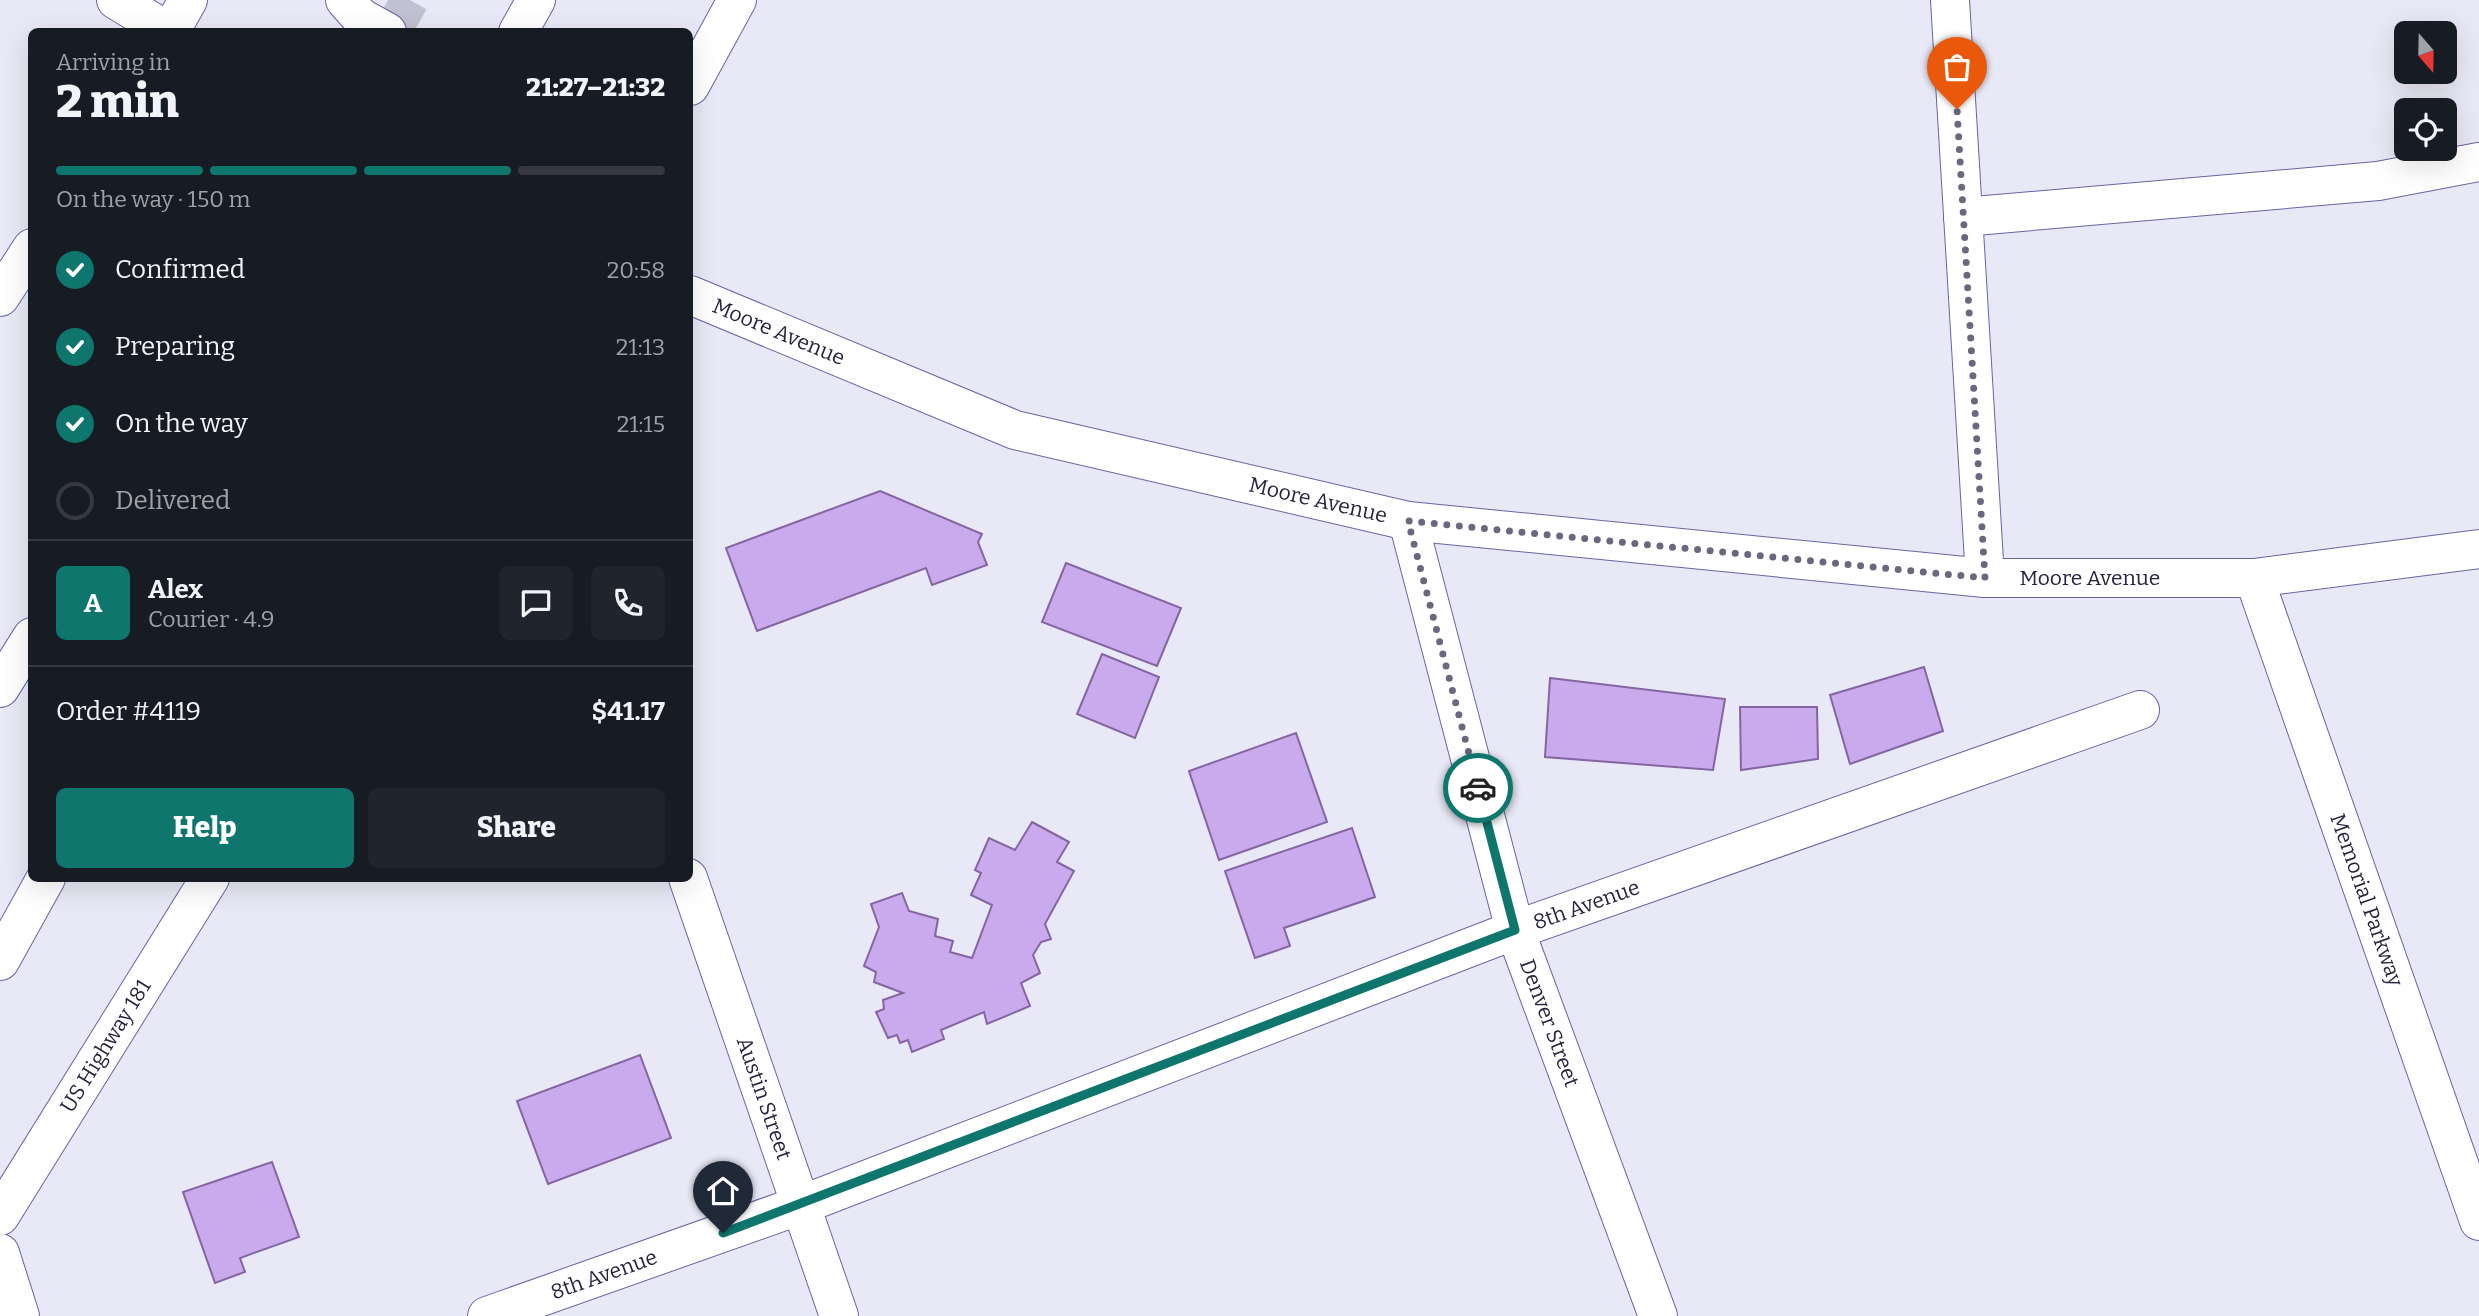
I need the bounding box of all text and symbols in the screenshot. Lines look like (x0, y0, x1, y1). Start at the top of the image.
north arrow (2394, 21, 2457, 84)
map controls (2394, 21, 2457, 161)
pin (1927, 37, 1987, 109)
text: Arriving in (56, 48, 170, 76)
icon: bag (1938, 48, 1976, 86)
text: 21:27–21:32 (526, 72, 665, 103)
text: 2 min (56, 74, 179, 129)
button: locate (2394, 98, 2457, 161)
text: On the way · 150 m (56, 185, 250, 213)
icon: check (56, 251, 94, 289)
text: Confirmed (115, 254, 245, 285)
text: 20:58 (607, 256, 665, 284)
street label: Moore Avenue (709, 293, 849, 371)
icon: check (56, 328, 94, 366)
text: Preparing (115, 331, 235, 362)
text: 21:13 (616, 333, 665, 361)
icon: check (56, 405, 94, 443)
text: On the way (115, 408, 248, 439)
text: 21:15 (617, 410, 665, 438)
street label: Moore Avenue (1246, 472, 1390, 529)
text: Delivered (115, 485, 230, 516)
street label: Moore Avenue (2019, 565, 2160, 591)
button: chat (499, 566, 573, 640)
button: phone (591, 566, 665, 640)
text: Alex (148, 574, 203, 605)
text: A (84, 588, 102, 619)
text: Courier · 4.9 (148, 605, 275, 633)
text: Order #4119 (56, 696, 201, 727)
text: $41.17 (591, 696, 665, 727)
courier (1443, 753, 1513, 823)
icon: car (1459, 769, 1497, 807)
button: Help (56, 788, 354, 868)
button: Share (368, 788, 665, 868)
street label: Memorial Parkway (2324, 810, 2409, 991)
street label: 8th Avenue (1530, 874, 1643, 936)
street label: Denver Street (1514, 956, 1585, 1091)
street label: US Highway 181 (54, 974, 157, 1117)
street label: Austin Street (731, 1034, 797, 1163)
pin (693, 1161, 753, 1233)
icon: home (704, 1172, 742, 1210)
street label: 8th Avenue (547, 1244, 661, 1305)

